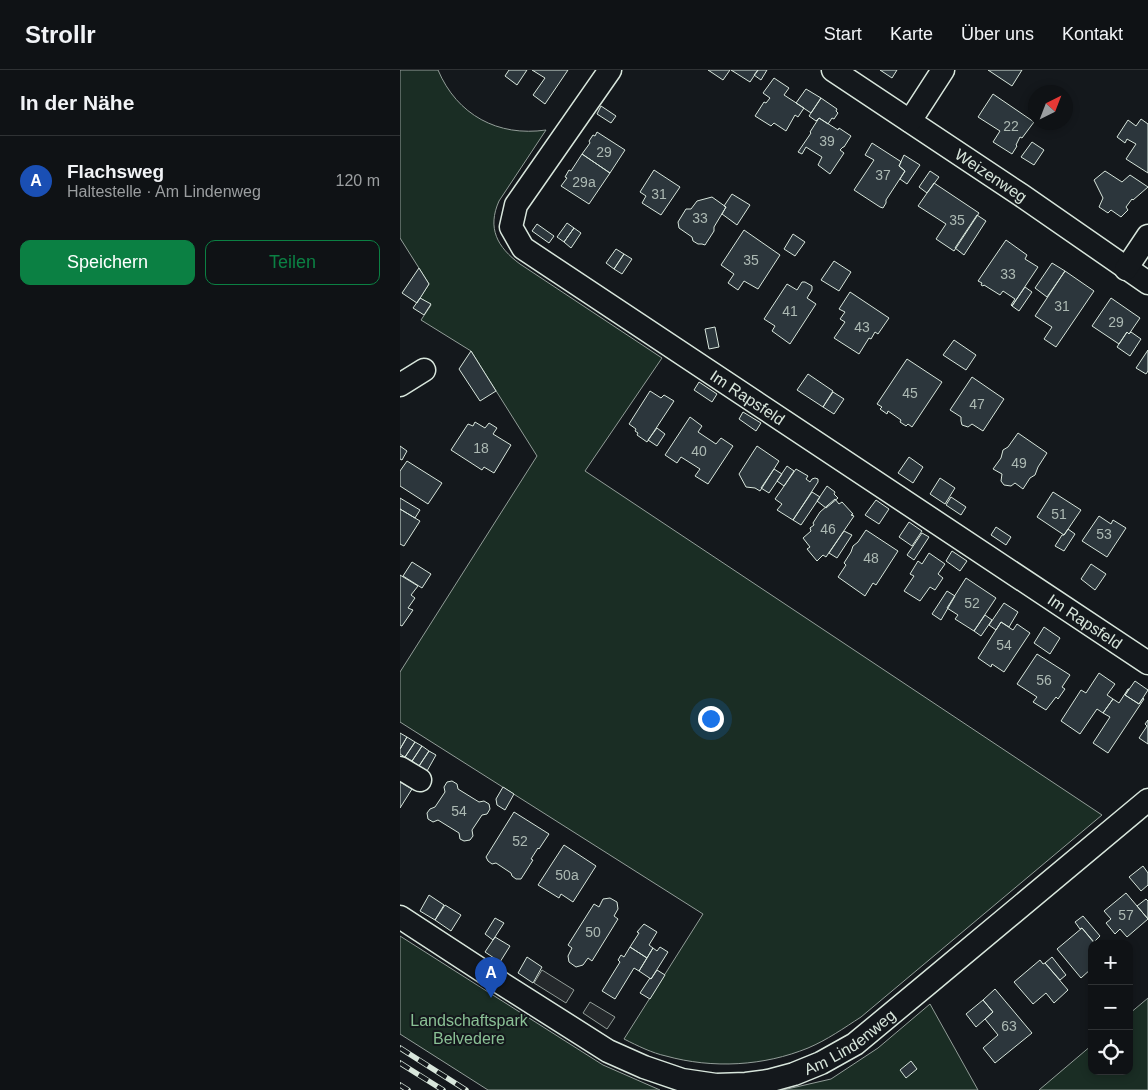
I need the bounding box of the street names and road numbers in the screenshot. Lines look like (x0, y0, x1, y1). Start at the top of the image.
street label: Weizenweg (952, 146, 1030, 206)
street label: Im Rapsfeld (707, 367, 788, 428)
street label: Im Rapsfeld (1045, 591, 1125, 652)
street label: Am Lindenweg (802, 1006, 899, 1078)

